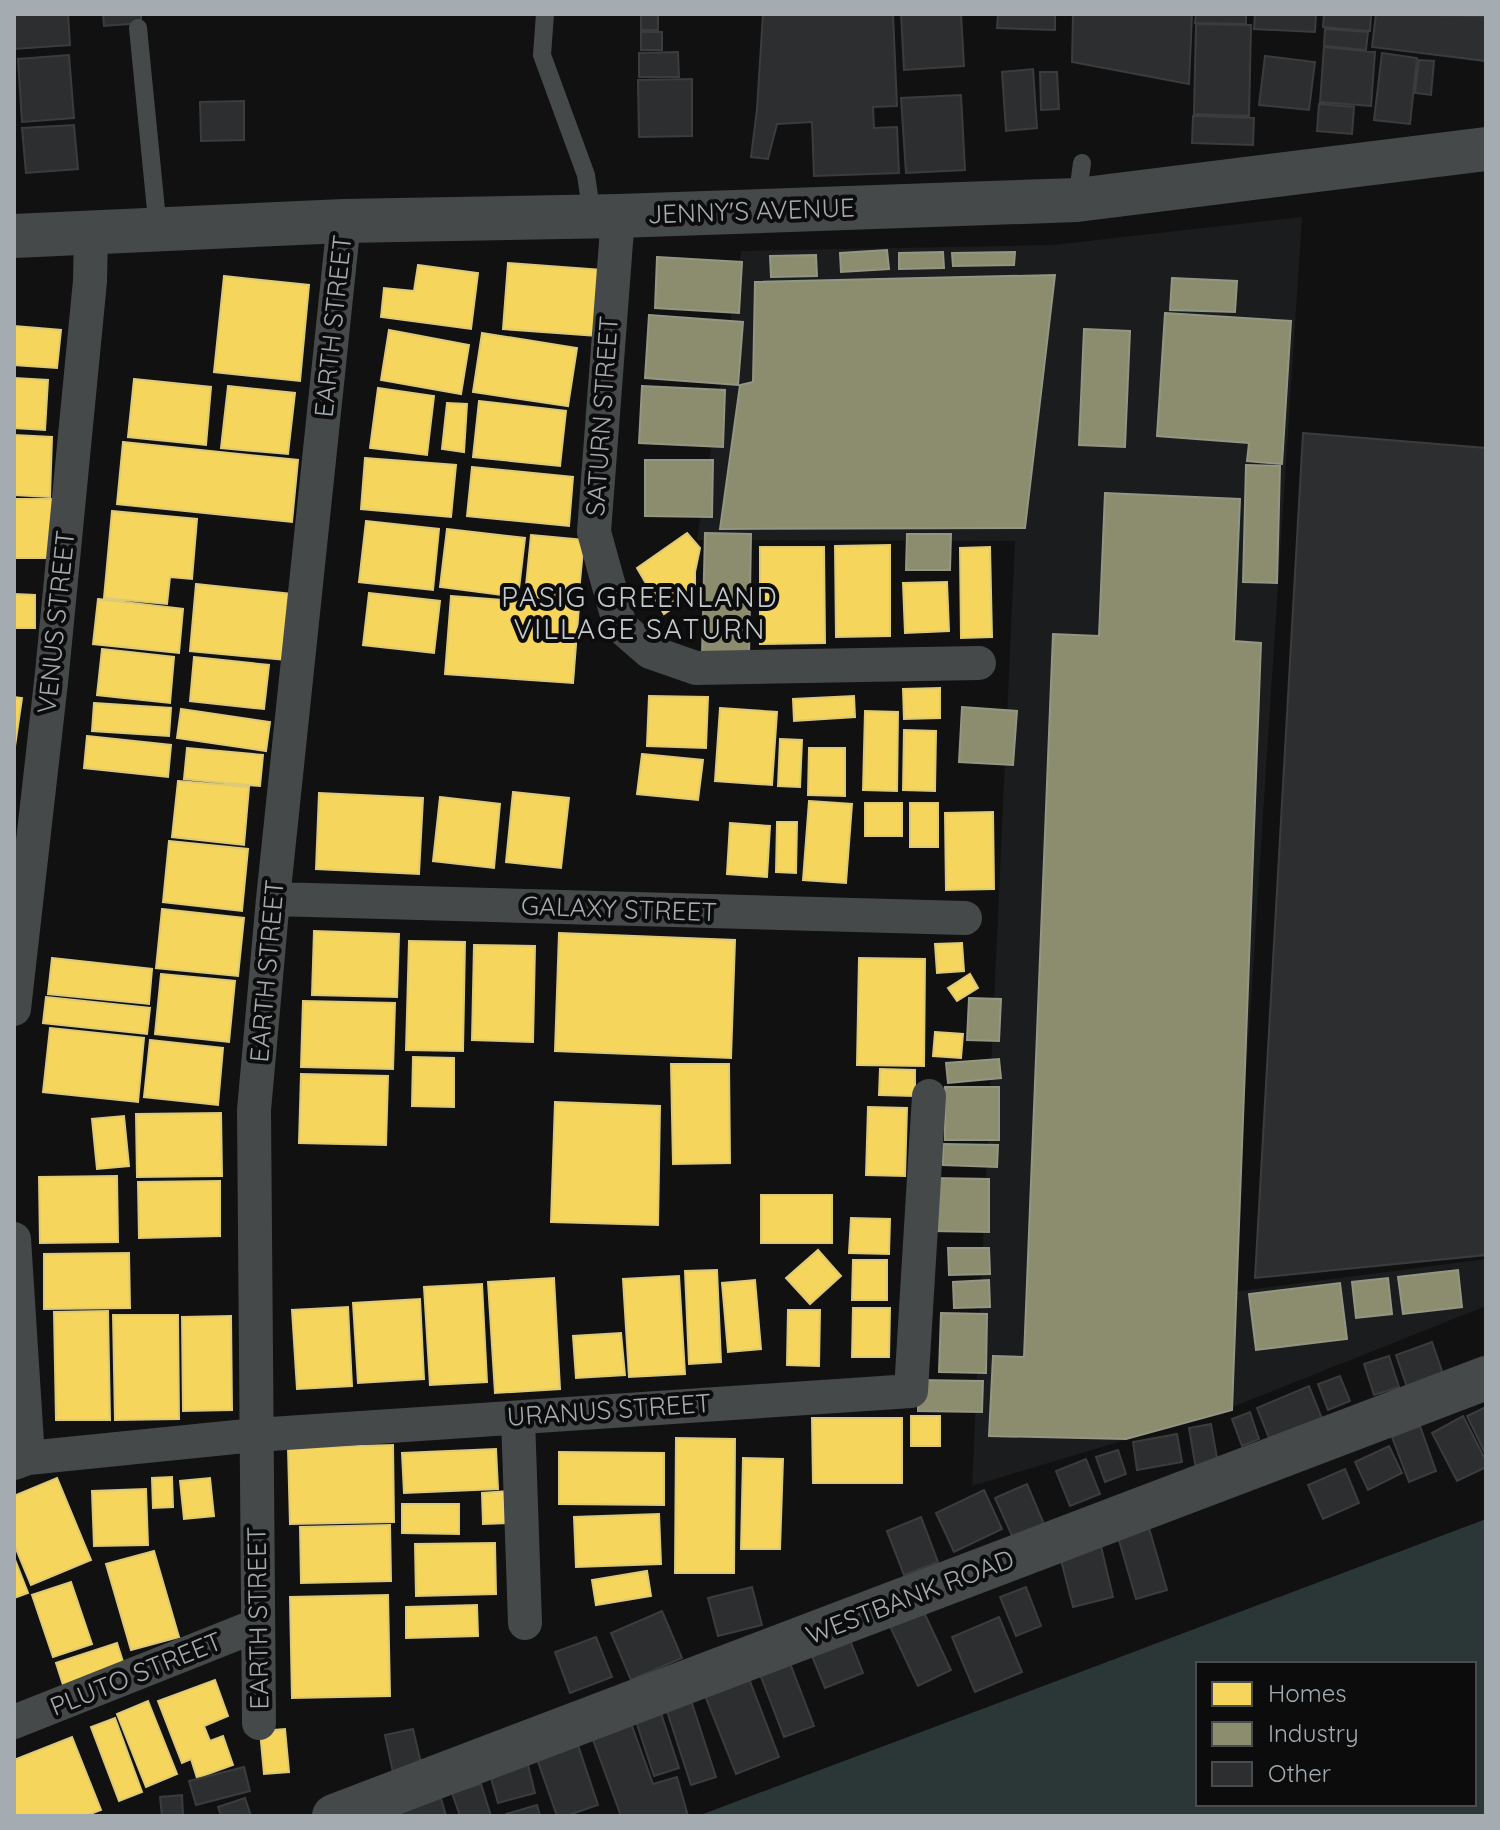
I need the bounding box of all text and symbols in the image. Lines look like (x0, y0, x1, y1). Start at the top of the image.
street label: JENNY'S AVENUE (647, 190, 855, 231)
street label: EARTH STREET (307, 233, 358, 419)
street label: SATURN STREET (578, 315, 625, 517)
street label: VENUS STREET (29, 529, 82, 715)
district label: PASIG GREENLAND VILLAGE SATURN (501, 579, 779, 646)
street label: EARTH STREET (242, 878, 291, 1064)
street label: GALAXY STREET (521, 889, 717, 928)
street label: URANUS STREET (506, 1386, 712, 1433)
street label: EARTH STREET (239, 1526, 276, 1710)
street label: WESTBANK ROAD (801, 1542, 1018, 1651)
street label: PLUTO STREET (45, 1624, 227, 1723)
legend (1196, 1662, 1476, 1806)
text: Homes (1268, 1678, 1346, 1708)
text: Industry (1268, 1718, 1359, 1748)
text: Other (1268, 1758, 1331, 1788)

